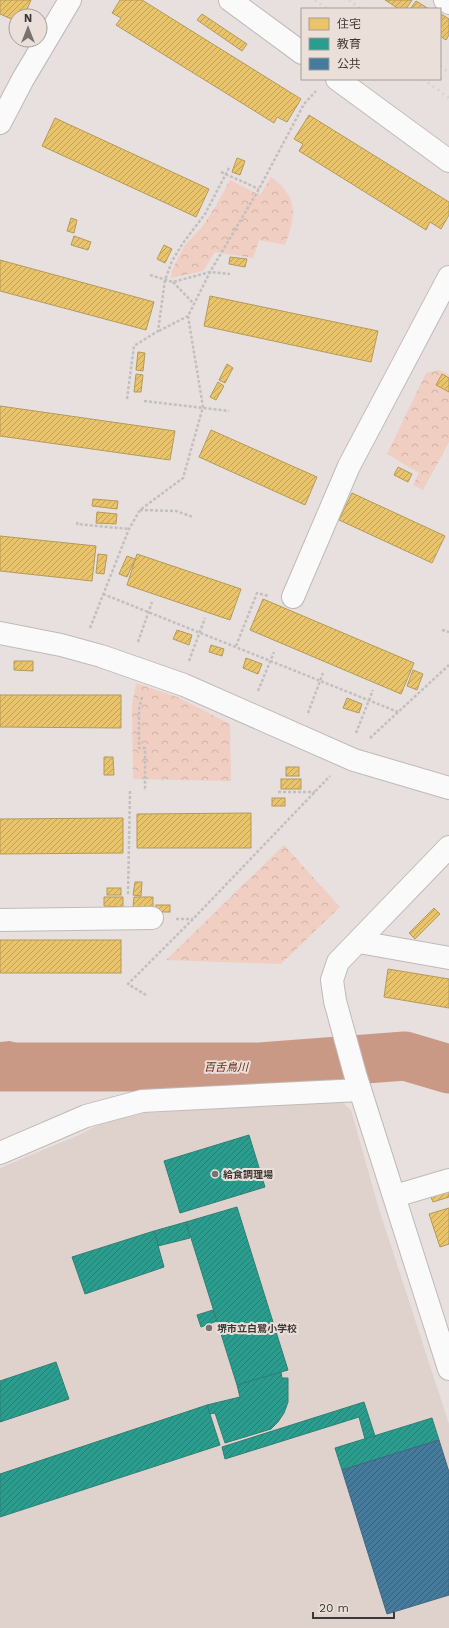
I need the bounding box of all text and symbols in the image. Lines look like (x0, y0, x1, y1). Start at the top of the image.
north arrow (8, 8, 48, 48)
legend (301, 8, 441, 80)
text: N (24, 12, 32, 25)
text: 住宅 (337, 17, 361, 31)
text: 教育 (337, 37, 361, 51)
text: 公共 (337, 57, 361, 71)
water label: 百舌鳥川 (204, 1061, 249, 1074)
marker: 給食調理場 (210, 1169, 220, 1179)
place label: 給食調理場 (223, 1169, 273, 1180)
marker: 堺市立白鷺小学校 (204, 1323, 214, 1333)
place label: 堺市立白鷺小学校 (217, 1323, 297, 1334)
scale bar (313, 1594, 394, 1620)
text: 20 m (319, 1601, 349, 1615)

